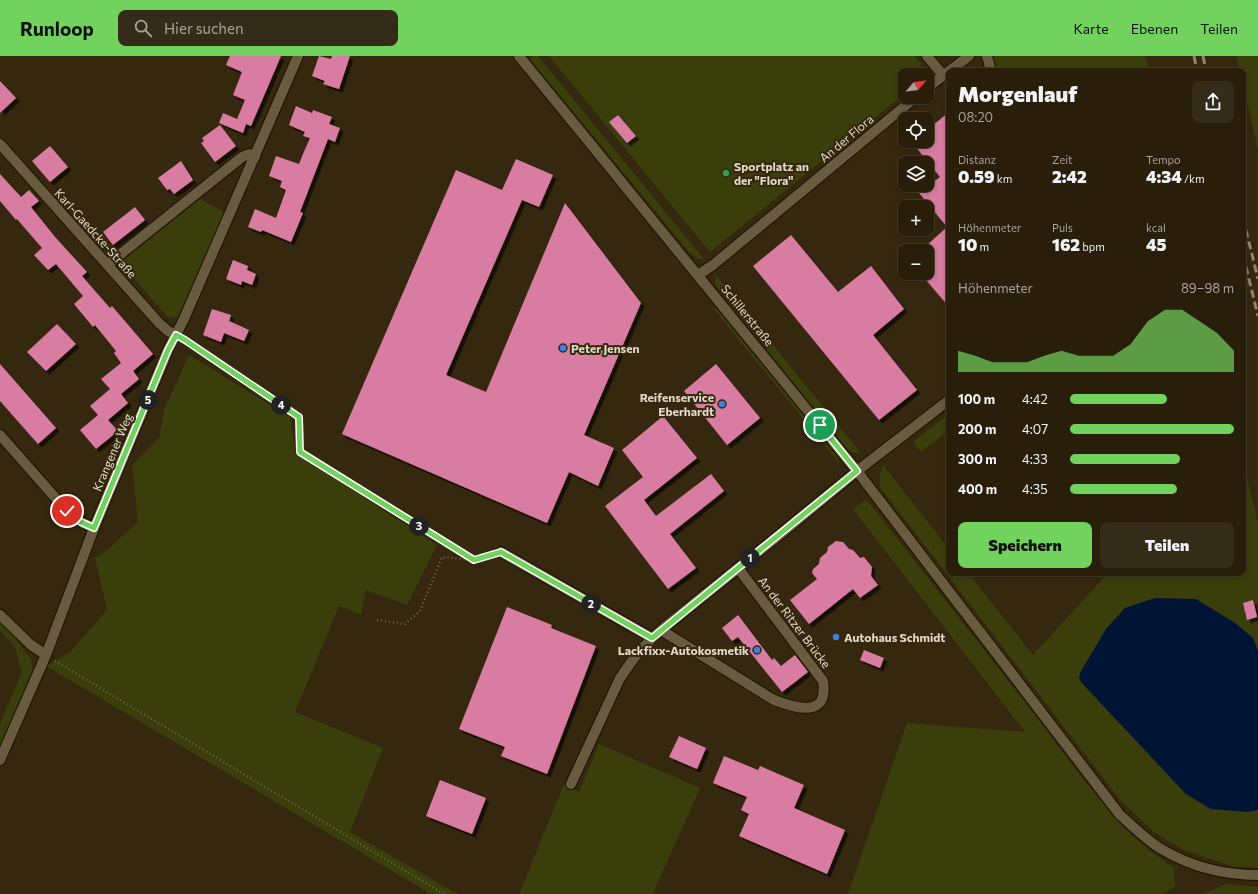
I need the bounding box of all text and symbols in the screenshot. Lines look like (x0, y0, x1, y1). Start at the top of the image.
search box (118, 10, 398, 46)
text: Runloop (20, 17, 94, 40)
icon: search (132, 17, 154, 39)
text: Hier suchen (164, 19, 243, 37)
text: Karte (1073, 20, 1109, 37)
text: Ebenen (1131, 20, 1178, 37)
text: Teilen (1200, 20, 1238, 37)
north arrow (898, 68, 934, 104)
map controls (898, 68, 934, 280)
text: Morgenlauf (958, 80, 1078, 107)
button: share (1192, 81, 1234, 123)
text: 08:20 (958, 109, 993, 125)
street label: An der Flora (816, 111, 876, 165)
button: locate (898, 112, 934, 148)
text: Distanz (958, 153, 996, 166)
text: Zeit (1052, 153, 1073, 166)
text: Tempo (1146, 153, 1181, 166)
button: layers (898, 156, 934, 192)
place label: Sportplatz an der "Flora" (734, 159, 809, 187)
text: 0.59 (958, 166, 995, 187)
text: 2:42 (1052, 166, 1087, 187)
text: 4:34 (1146, 166, 1182, 187)
marker: Sportplatz an der "Flora" (721, 168, 731, 178)
text: km (995, 172, 1012, 185)
text: /km (1182, 172, 1204, 185)
street label: Karl-Gaedcke-Straße (52, 185, 140, 281)
button: + (898, 200, 934, 236)
text: Höhenmeter (958, 221, 1021, 234)
text: Puls (1052, 221, 1073, 234)
text: kcal (1146, 221, 1166, 234)
text: 10 (958, 234, 977, 255)
text: 162 (1052, 234, 1080, 255)
text: 45 (1146, 234, 1167, 255)
text: m (977, 240, 989, 253)
text: bpm (1080, 240, 1105, 253)
button: − (898, 244, 934, 280)
text: Höhenmeter (958, 280, 1033, 296)
text: 89–98 m (1181, 280, 1234, 296)
street label: Schillerstraße (719, 282, 777, 348)
place label: Peter Jensen (571, 341, 639, 356)
marker: Peter Jensen (558, 343, 568, 353)
pin: 5 (138, 390, 158, 410)
place label: Reifenservice Eberhardt (640, 390, 714, 418)
text: 100 m (958, 391, 995, 407)
text: 4:42 (1022, 391, 1048, 407)
text: 5 (145, 393, 151, 406)
pin: 4 (271, 395, 291, 415)
text: 4 (278, 398, 284, 411)
marker: Reifenservice Eberhardt (717, 399, 727, 409)
pin (803, 408, 837, 442)
street label: Krangener Weg (89, 411, 135, 493)
icon: arrive (809, 414, 831, 436)
text: 200 m (958, 421, 996, 437)
text: 4:07 (1022, 421, 1048, 437)
text: 300 m (958, 451, 997, 467)
text: 4:33 (1022, 451, 1048, 467)
text: 400 m (958, 481, 997, 497)
text: 4:35 (1022, 481, 1048, 497)
pin (50, 494, 84, 528)
icon: check (56, 500, 78, 522)
pin: 3 (409, 516, 429, 536)
text: 3 (416, 519, 422, 532)
button: Speichern (958, 522, 1092, 568)
button: Teilen (1100, 522, 1234, 568)
pin: 1 (740, 548, 760, 568)
text: 1 (748, 551, 752, 564)
street label: An der Ritzer Brücke (756, 573, 834, 671)
pin: 2 (581, 594, 601, 614)
text: 2 (588, 597, 594, 610)
place label: Autohaus Schmidt (844, 630, 945, 644)
marker: Autohaus Schmidt (831, 632, 841, 642)
place label: Lackfixx-Autokosmetik (618, 643, 749, 657)
marker: Lackfixx-Autokosmetik (752, 645, 762, 655)

